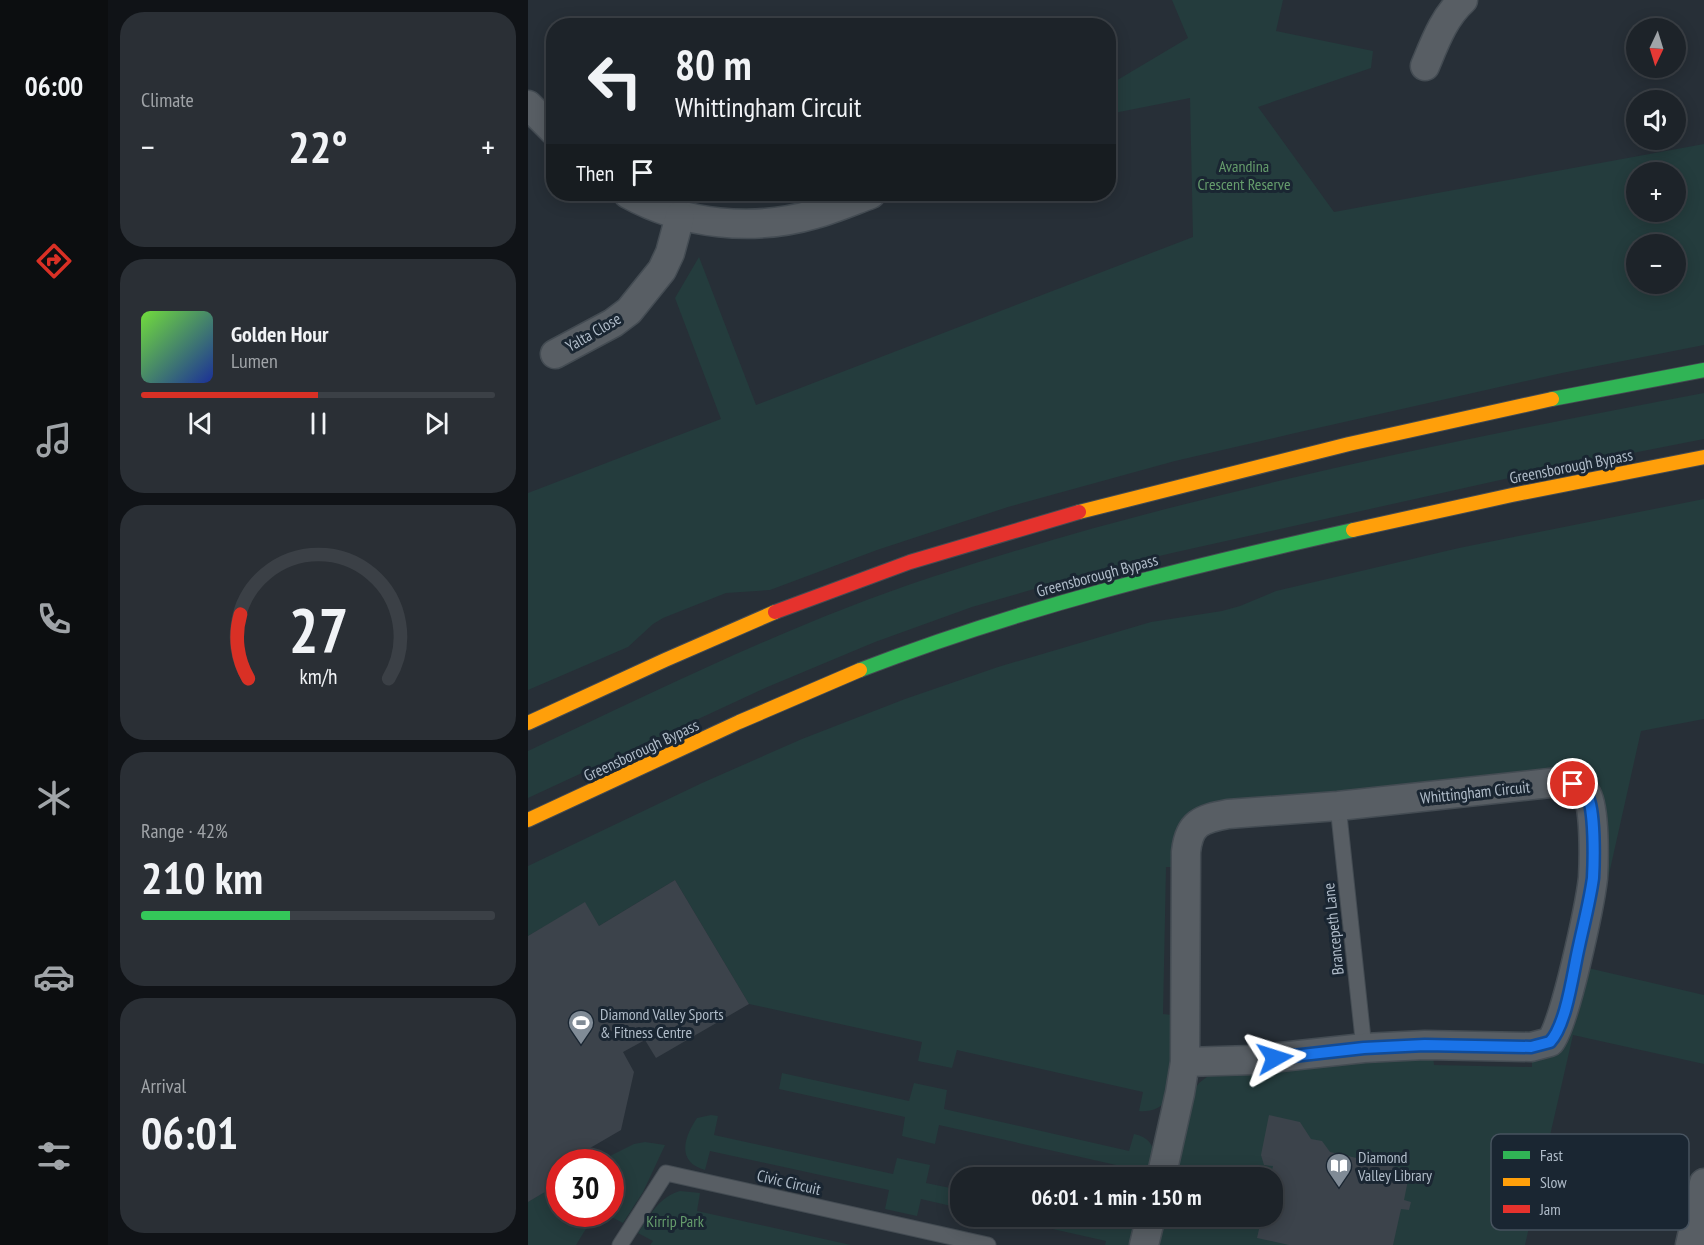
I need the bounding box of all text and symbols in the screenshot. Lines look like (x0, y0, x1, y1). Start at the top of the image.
north arrow (1626, 18, 1686, 78)
map controls (1626, 18, 1686, 294)
text: 80 m (675, 37, 752, 92)
icon: left (576, 42, 654, 120)
text: 06:00 (25, 69, 83, 103)
text: Climate (141, 87, 194, 113)
text: Whittingham Circuit (675, 90, 861, 124)
button: sound (1626, 90, 1686, 150)
text: 22° (288, 117, 348, 175)
text: − (141, 125, 155, 168)
text: + (481, 125, 495, 168)
icon: arrive (626, 156, 659, 189)
park label: Avandina Crescent Reserve (1197, 156, 1291, 194)
text: Then (576, 159, 614, 187)
button: + (1626, 162, 1686, 222)
button: − (1626, 234, 1686, 294)
icon: directions (33, 240, 75, 282)
street label: Yalta Close (562, 308, 624, 356)
text: Golden Hour (231, 320, 329, 348)
text: Lumen (231, 348, 278, 374)
icon: previous (184, 407, 217, 440)
icon: pause (302, 407, 335, 440)
icon: next (420, 407, 453, 440)
icon: music (33, 419, 75, 461)
street label: Greensborough Bypass (1508, 444, 1634, 488)
street label: Greensborough Bypass (1034, 549, 1160, 601)
text: 27 (288, 590, 348, 671)
icon: phone (33, 598, 75, 640)
text: km/h (299, 663, 337, 691)
street label: Greensborough Bypass (580, 715, 702, 785)
pin (1547, 758, 1598, 809)
icon: arrive (1556, 767, 1589, 800)
street label: Whittingham Circuit (1419, 776, 1532, 808)
icon: climate (33, 777, 75, 819)
text: Range · 42% (141, 818, 228, 844)
text: 210 km (141, 848, 263, 906)
street label: Brancepeth Lane (1318, 882, 1348, 976)
icon: car (33, 956, 75, 998)
place label: Diamond Valley Sports & Fitness Centre (600, 1004, 724, 1042)
sports icon: Diamond Valley Sports & Fitness Centre (566, 1008, 596, 1046)
position arrow (1243, 1026, 1307, 1090)
text: Arrival (141, 1073, 186, 1099)
text: 06:01 (141, 1103, 238, 1161)
legend (1491, 1134, 1689, 1230)
icon: filters (33, 1135, 75, 1177)
text: Fast (1540, 1145, 1563, 1165)
place label: Diamond Valley Library (1357, 1147, 1432, 1185)
speed limit sign: 30 (546, 1149, 624, 1227)
library icon: Diamond Valley Library (1324, 1151, 1354, 1189)
street label: Civic Circuit (755, 1165, 823, 1199)
text: Slow (1540, 1172, 1567, 1192)
text: 06:01 · 1 min · 150 m (1031, 1183, 1202, 1211)
text: Jam (1539, 1199, 1561, 1219)
park label: Kirrip Park (646, 1211, 705, 1231)

